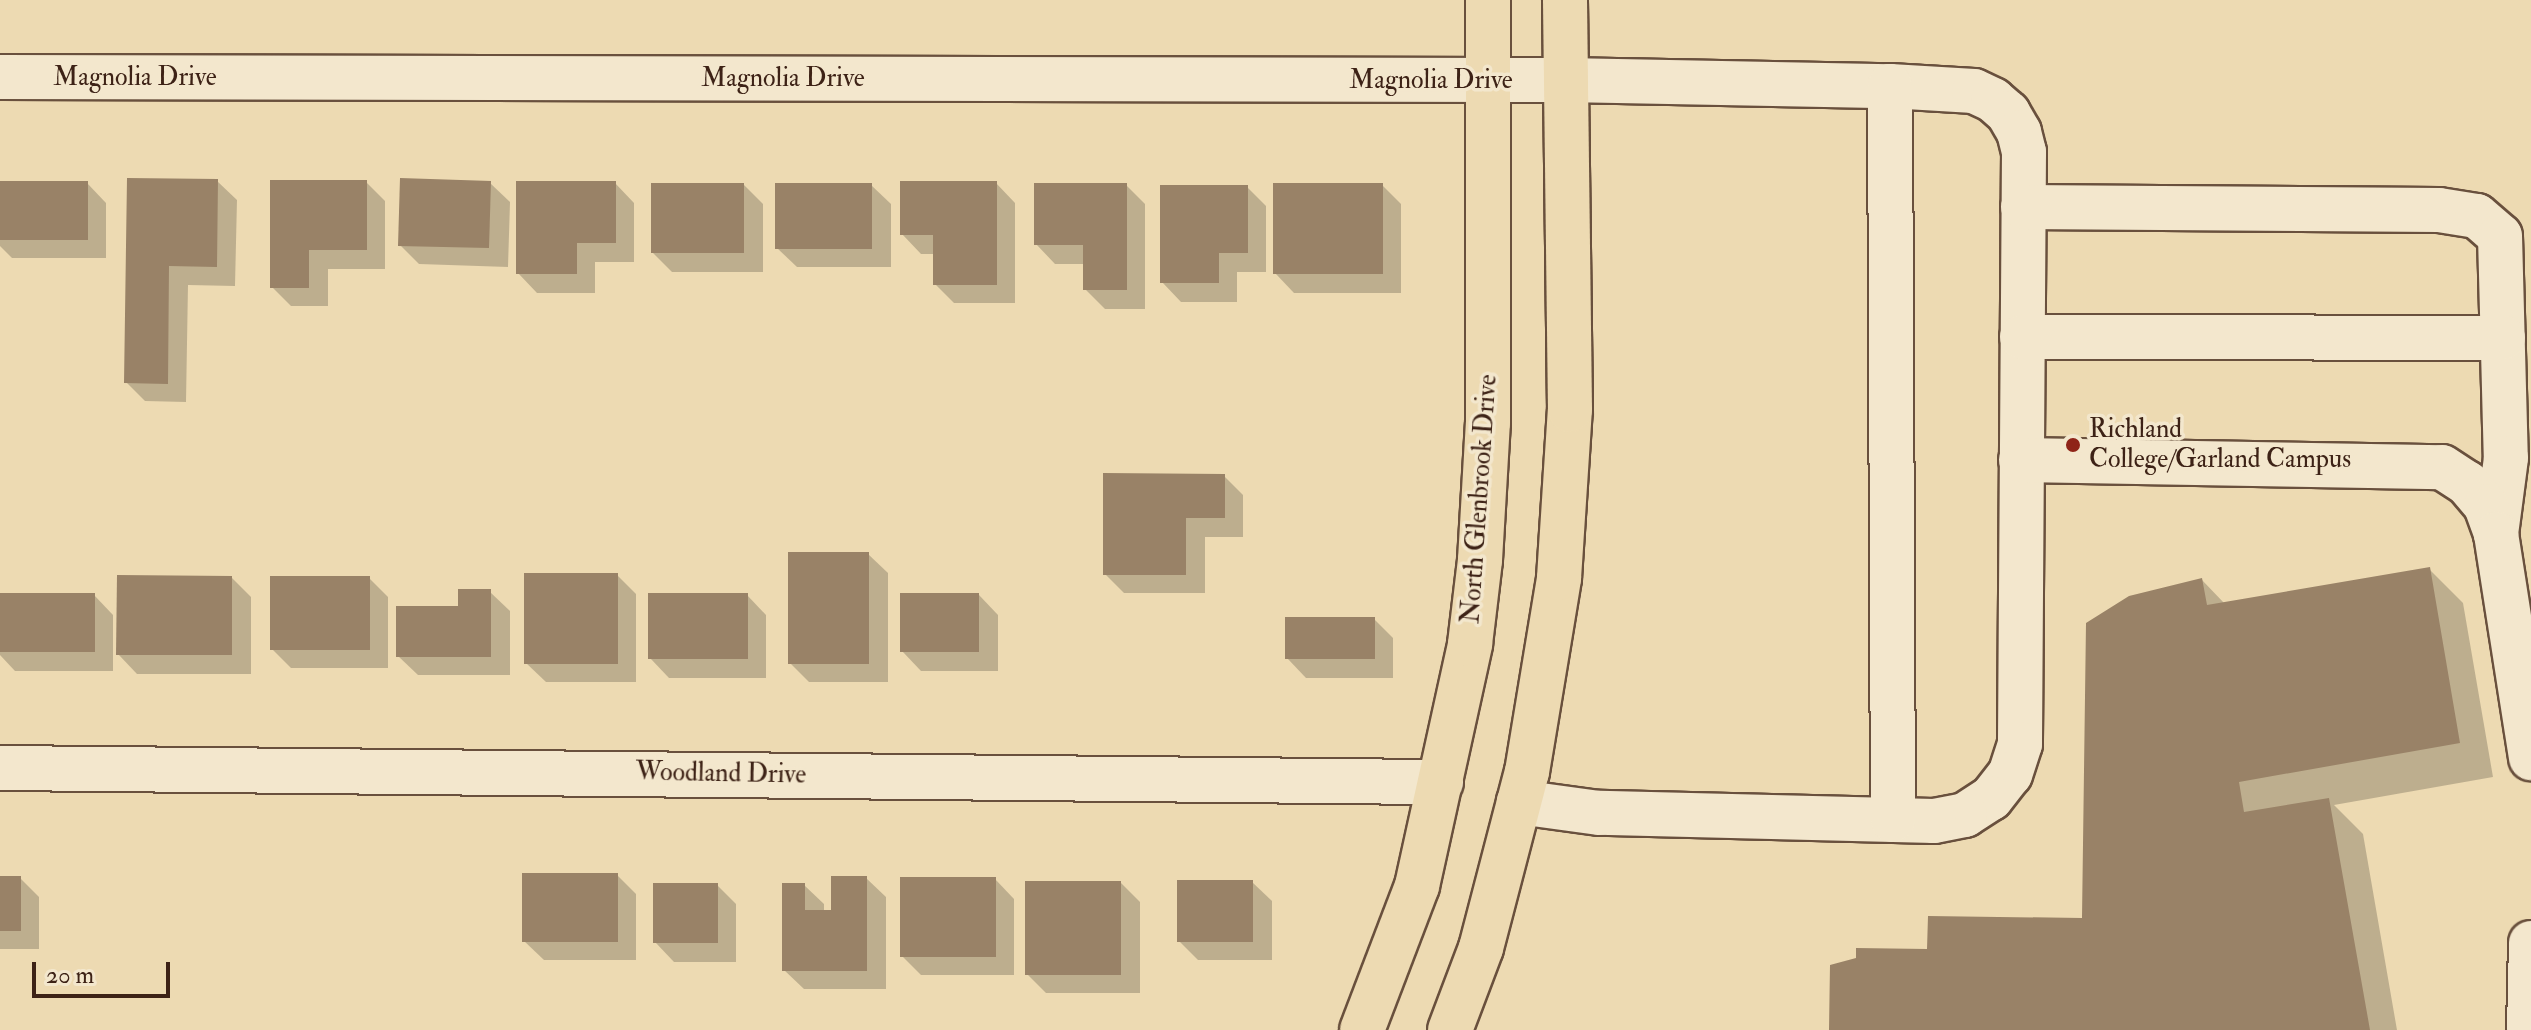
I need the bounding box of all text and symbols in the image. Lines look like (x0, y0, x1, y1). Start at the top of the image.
street label: Magnolia Drive (53, 62, 217, 94)
street label: Magnolia Drive (701, 63, 865, 95)
street label: Magnolia Drive (1349, 65, 1513, 97)
street label: North Glenbrook Drive (1456, 373, 1504, 625)
place label: Richland College/Garland Campus (2089, 414, 2351, 476)
marker: Richland College/Garland Campus (2064, 436, 2082, 454)
street label: Woodland Drive (636, 757, 806, 791)
scale bar (36, 946, 174, 996)
text: 20 m (46, 960, 94, 991)

